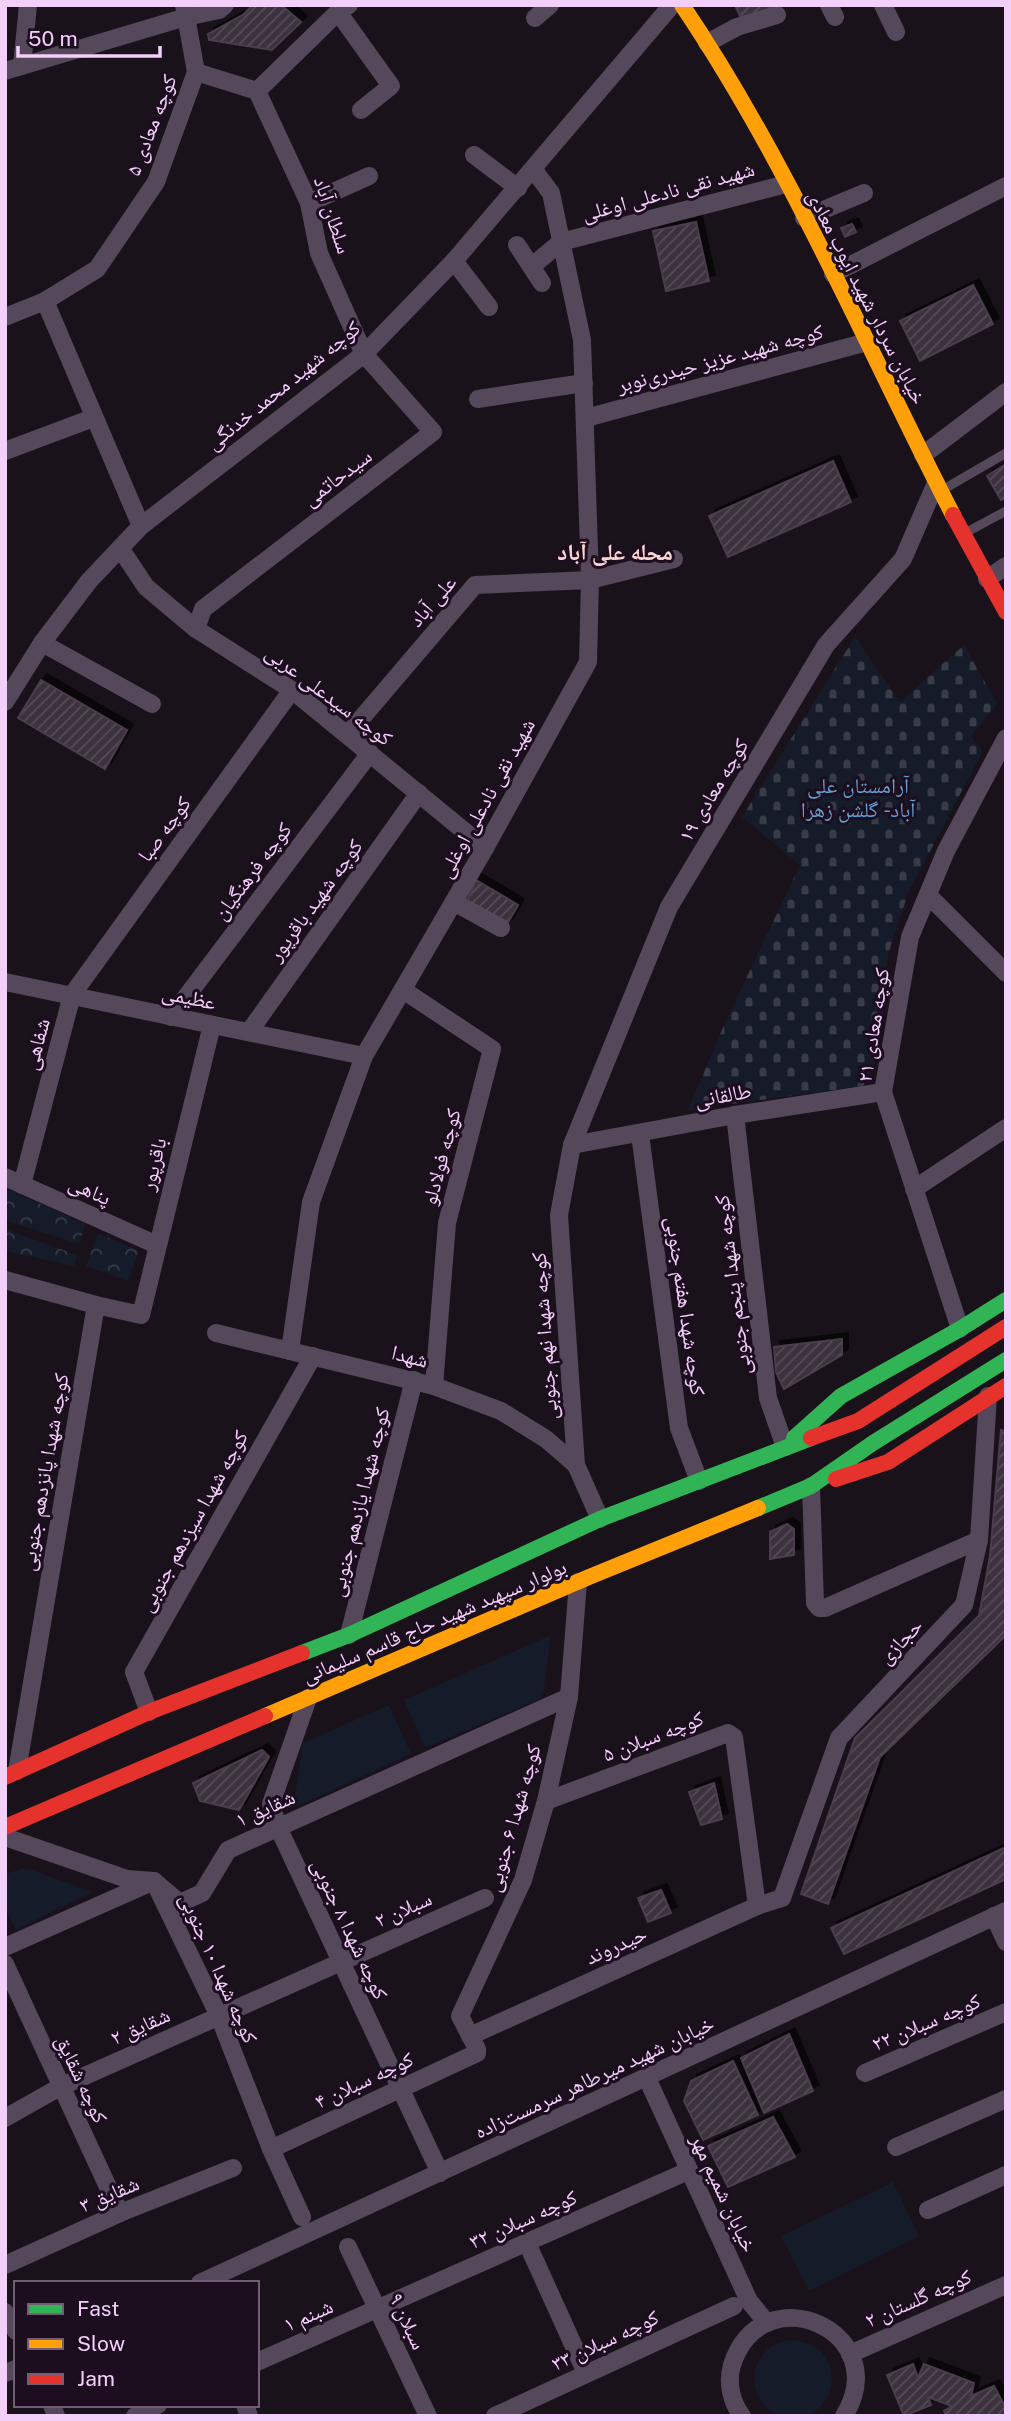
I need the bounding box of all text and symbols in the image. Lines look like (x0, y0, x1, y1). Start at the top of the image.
scale bar (18, 14, 159, 58)
text: 50 m (28, 26, 78, 51)
street label: کوچه معادی ۵ (120, 71, 182, 179)
street label: شهید نقی نادعلی اوغلی (579, 156, 757, 227)
street label: سلطان آباد (309, 173, 357, 257)
street label: خیابان سردار شهید ایوب معادی (802, 186, 932, 408)
street label: کوچه شهید محمد خدنگی (201, 315, 366, 456)
street label: کوچه شهید عزیز حیدری‌نوبر (613, 318, 826, 398)
street label: سیدحاتمی (297, 443, 377, 512)
district label: محله علی آباد (557, 538, 673, 566)
street label: علی آباد (403, 570, 462, 633)
street label: کوچه سیدعلی عربی (260, 639, 398, 752)
street label: شهید نقی نادعلی اوغلی (432, 714, 541, 882)
street label: کوچه معادی ۱۹ (672, 734, 754, 846)
park label: آرامستان علی آباد - گلشن زهرا (801, 773, 916, 823)
street label: کوچه صبا (132, 791, 196, 866)
street label: کوچه فرهنگیان (207, 817, 297, 925)
street label: کوچه شهید باقرپور (262, 834, 368, 967)
street label: کوچه معادی ۲۱ (852, 966, 894, 1084)
street label: عظیمی (160, 979, 219, 1016)
street label: شفاهی (17, 1015, 56, 1073)
street label: طالقانی (693, 1078, 754, 1113)
street label: کوچه فولادلو (416, 1106, 466, 1208)
street label: باقرپور (134, 1135, 172, 1194)
street label: پناهی (65, 1170, 115, 1211)
street label: کوچه شهدا پنجم جنوبی (709, 1193, 757, 1377)
street label: کوچه شهدا هفتم جنوبی (659, 1215, 711, 1398)
street label: کوچه شهدا نهم جنوبی (526, 1251, 564, 1421)
street label: شهدا (389, 1339, 431, 1373)
street label: کوچه شهدا پانزدهم جنوبی (14, 1371, 76, 1573)
street label: کوچه شهدا یازدهم جنوبی (323, 1405, 397, 1600)
street label: کوچه شهدا سیزدهم جنوبی (133, 1426, 255, 1617)
street label: بولوار سپهبد شهید حاج قاسم سلیمانی (298, 1554, 571, 1690)
street label: حجازی (872, 1613, 928, 1669)
street label: کوچه سبلان ۵ (599, 1705, 707, 1767)
street label: کوچه شهدا ۶ جنوبی (480, 1741, 547, 1895)
street label: شقایق ۱ (231, 1784, 299, 1833)
street label: کوچه شهدا ۸ جنوبی (306, 1855, 394, 2004)
street label: سبلان ۲ (371, 1885, 435, 1933)
street label: کوچه شهدا ۱۰ جنوبی (174, 1889, 263, 2048)
street label: حیدروند (581, 1920, 651, 1970)
street label: کوچه سبلان ۲۲ (868, 1988, 984, 2056)
street label: شقایق ۲ (106, 2002, 174, 2051)
street label: خیابان شهید میرطاهر سرمست‌زاده (470, 2010, 718, 2144)
street label: کوچه شقایق (50, 2031, 113, 2128)
street label: کوچه سبلان ۴ (311, 2046, 418, 2114)
street label: خیابان شمیم مهر (684, 2129, 762, 2257)
street label: شقایق ۳ (75, 2170, 143, 2219)
street label: کوچه سبلان ۳۲ (465, 2184, 581, 2254)
street label: کوچه گلستان ۲ (861, 2263, 975, 2333)
legend (14, 2281, 259, 2407)
street label: سبلان ۹ (384, 2289, 432, 2353)
street label: شبنم ۱ (279, 2293, 338, 2339)
text: Fast (77, 2296, 119, 2321)
street label: کوچه سبلان ۳۳ (547, 2304, 663, 2376)
text: Slow (77, 2331, 125, 2356)
text: Jam (77, 2366, 115, 2391)

